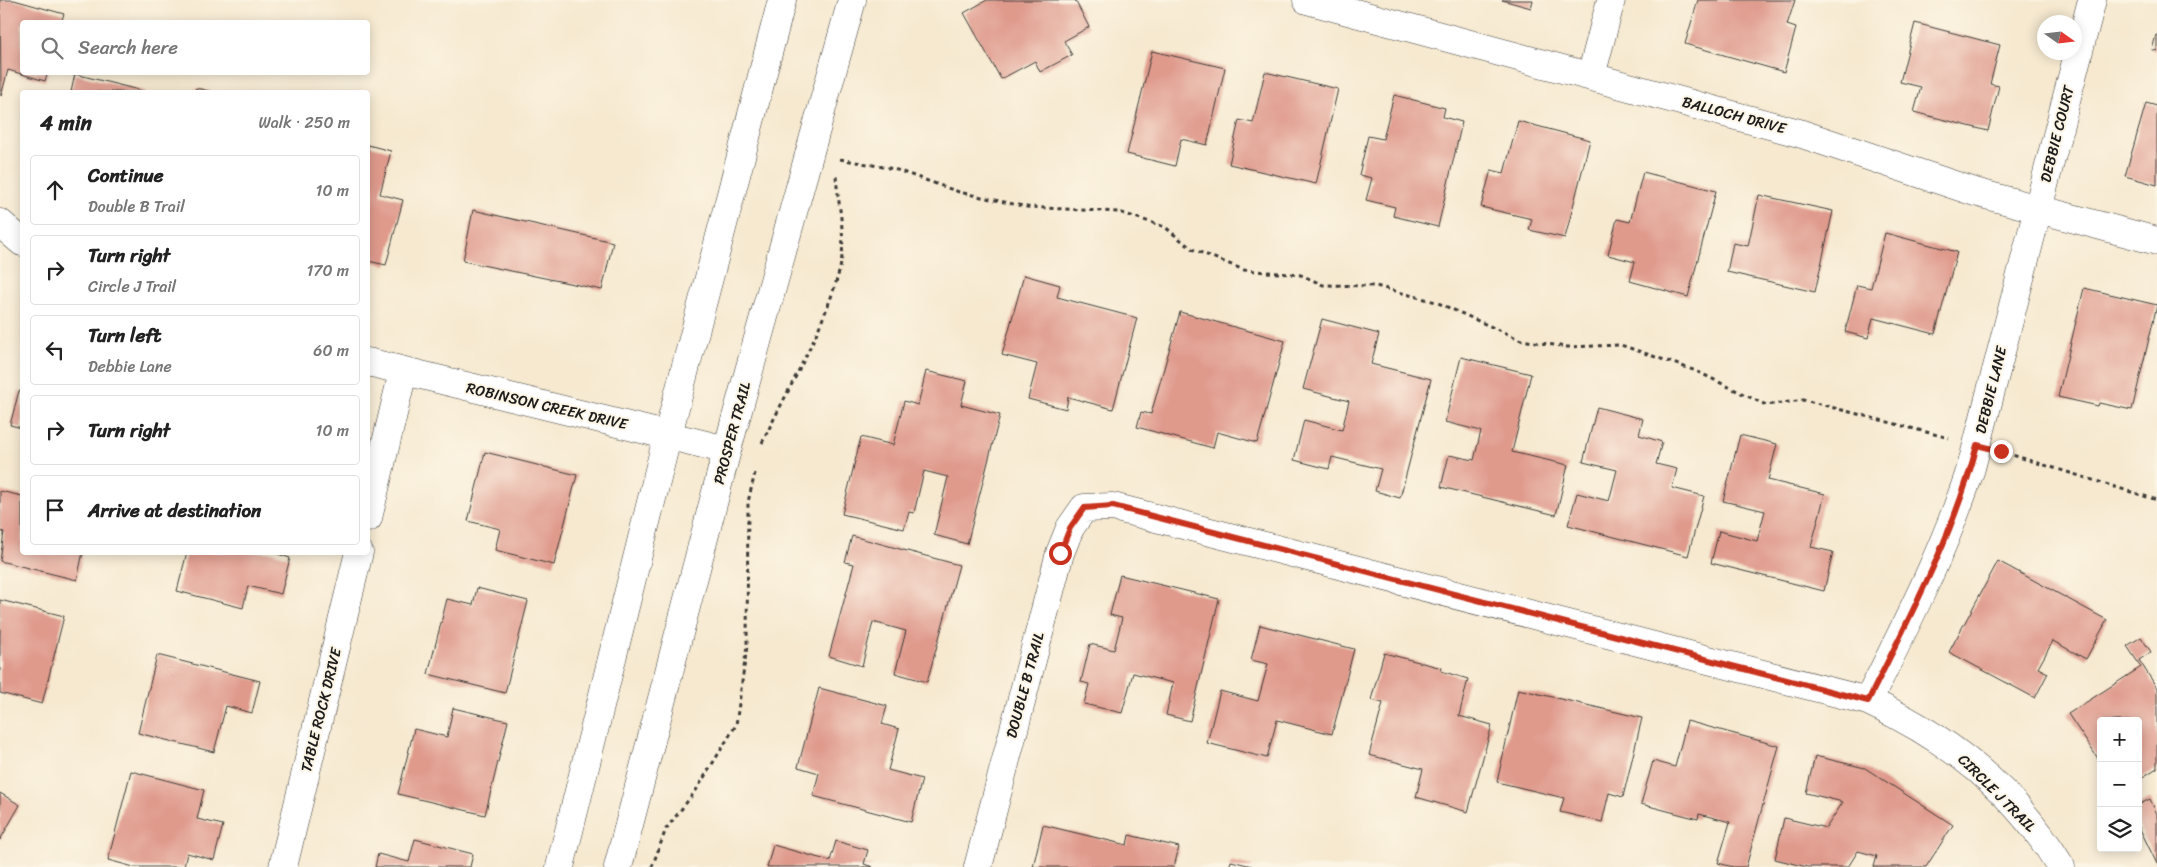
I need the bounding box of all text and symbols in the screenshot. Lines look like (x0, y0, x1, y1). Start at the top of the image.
north arrow (2037, 15, 2082, 60)
search box (20, 20, 370, 75)
text: Search here (78, 31, 178, 64)
icon: search (38, 34, 66, 62)
street label: DEBBIE COURT (2032, 81, 2082, 185)
street label: BALLOCH DRIVE (1679, 89, 1791, 142)
text: 4 min (40, 104, 92, 142)
text: Walk · 250 m (258, 108, 350, 137)
text: Continue (88, 159, 164, 192)
icon: ahead (41, 176, 69, 204)
text: 10 m (316, 176, 349, 205)
text: Double B Trail (88, 192, 185, 221)
text: Turn right (88, 239, 170, 272)
icon: right (41, 256, 69, 284)
text: 170 m (306, 256, 349, 285)
text: Circle J Trail (88, 272, 176, 301)
text: Turn left (88, 319, 161, 352)
icon: left (41, 336, 69, 364)
text: 60 m (313, 336, 349, 365)
street label: DEBBIE LANE (1968, 342, 2015, 436)
text: Debbie Lane (88, 352, 172, 381)
street label: ROBINSON CREEK DRIVE (464, 375, 632, 438)
street label: PROSPER TRAIL (706, 379, 758, 487)
text: Turn right (88, 414, 170, 447)
icon: right (41, 416, 69, 444)
text: 10 m (316, 416, 349, 445)
route end (1990, 440, 2013, 463)
text: Arrive at destination (88, 494, 261, 527)
icon: arrive (41, 496, 69, 524)
route start (1049, 542, 1072, 565)
street label: DOUBLE B TRAIL (998, 629, 1052, 741)
street label: TABLE ROCK DRIVE (293, 643, 349, 775)
map controls (2097, 717, 2142, 852)
button: + (2097, 717, 2142, 762)
street label: CIRCLE J TRAIL (1952, 748, 2043, 839)
button: − (2097, 762, 2142, 807)
button: layers (2097, 807, 2142, 852)

